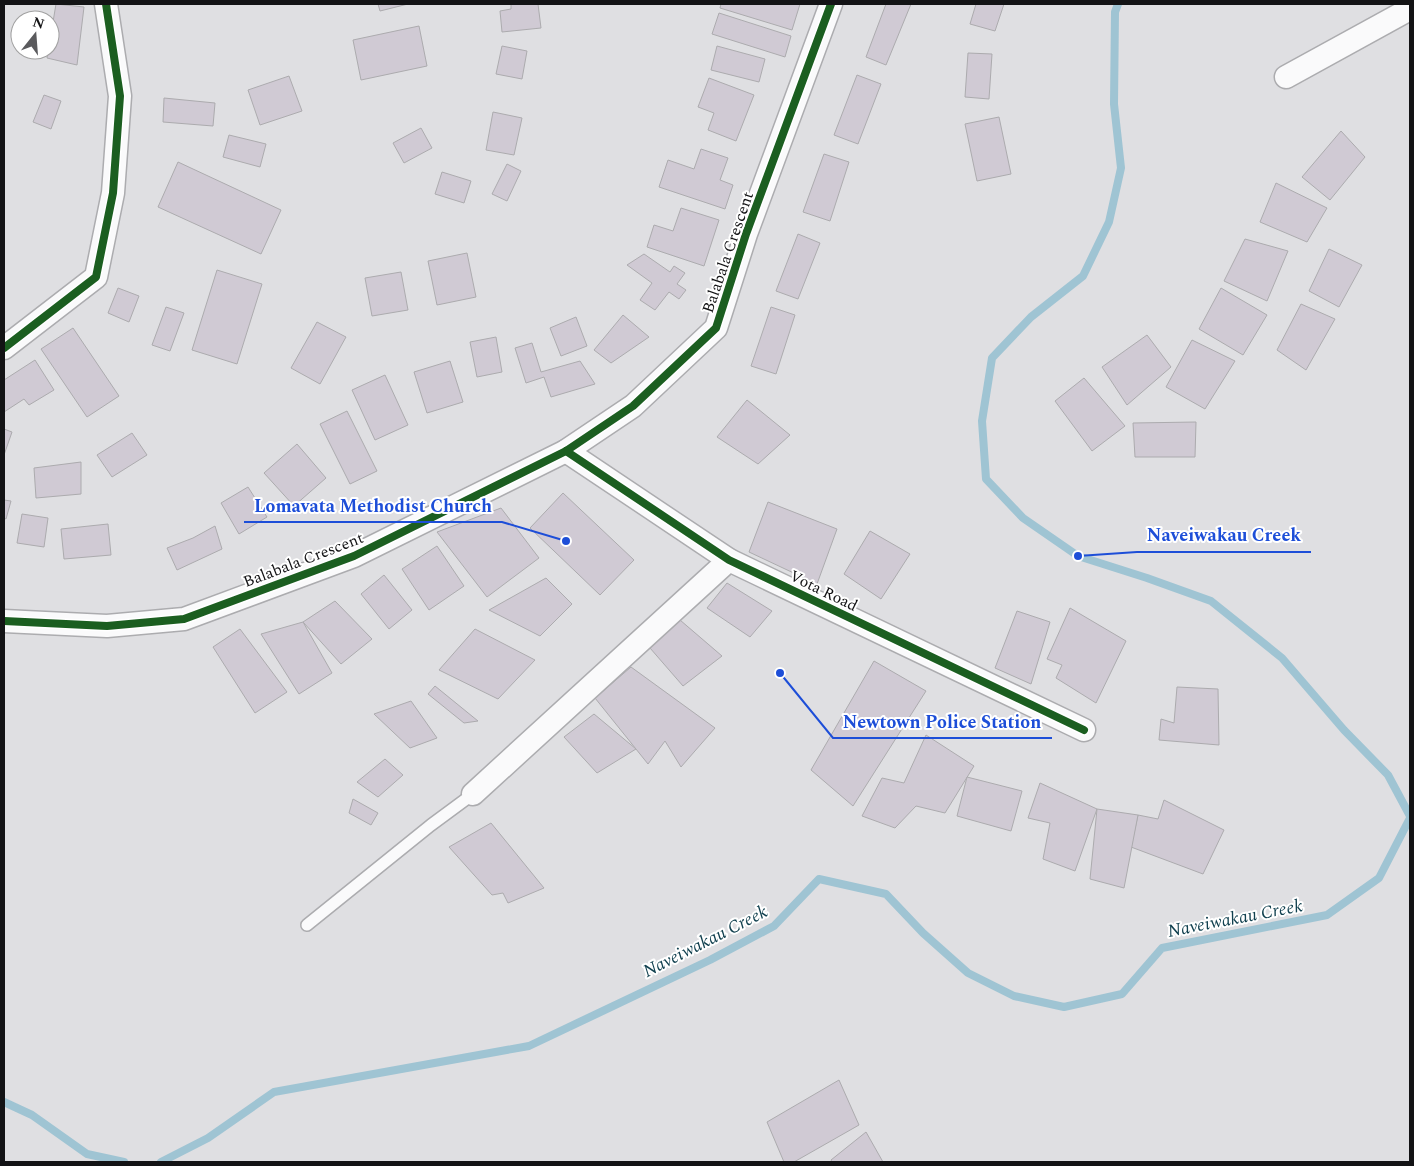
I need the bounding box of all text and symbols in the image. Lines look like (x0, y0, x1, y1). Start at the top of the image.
north arrow (10, 10, 60, 60)
text: N (30, 11, 47, 35)
street label: Balabala Crescent (696, 188, 760, 316)
callout: Lomavata Methodist Church (244, 489, 502, 522)
text: Lomavata Methodist Church (254, 493, 492, 520)
callout: Naveiwakau Creek (1137, 519, 1311, 552)
text: Naveiwakau Creek (1147, 522, 1301, 549)
street label: Balabala Crescent (240, 526, 367, 594)
street label: Vota Road (785, 564, 862, 618)
callout: Newtown Police Station (833, 705, 1052, 738)
text: Newtown Police Station (843, 709, 1041, 736)
water label: Naveiwakau Creek (1165, 892, 1306, 945)
water label: Naveiwakau Creek (638, 898, 773, 985)

